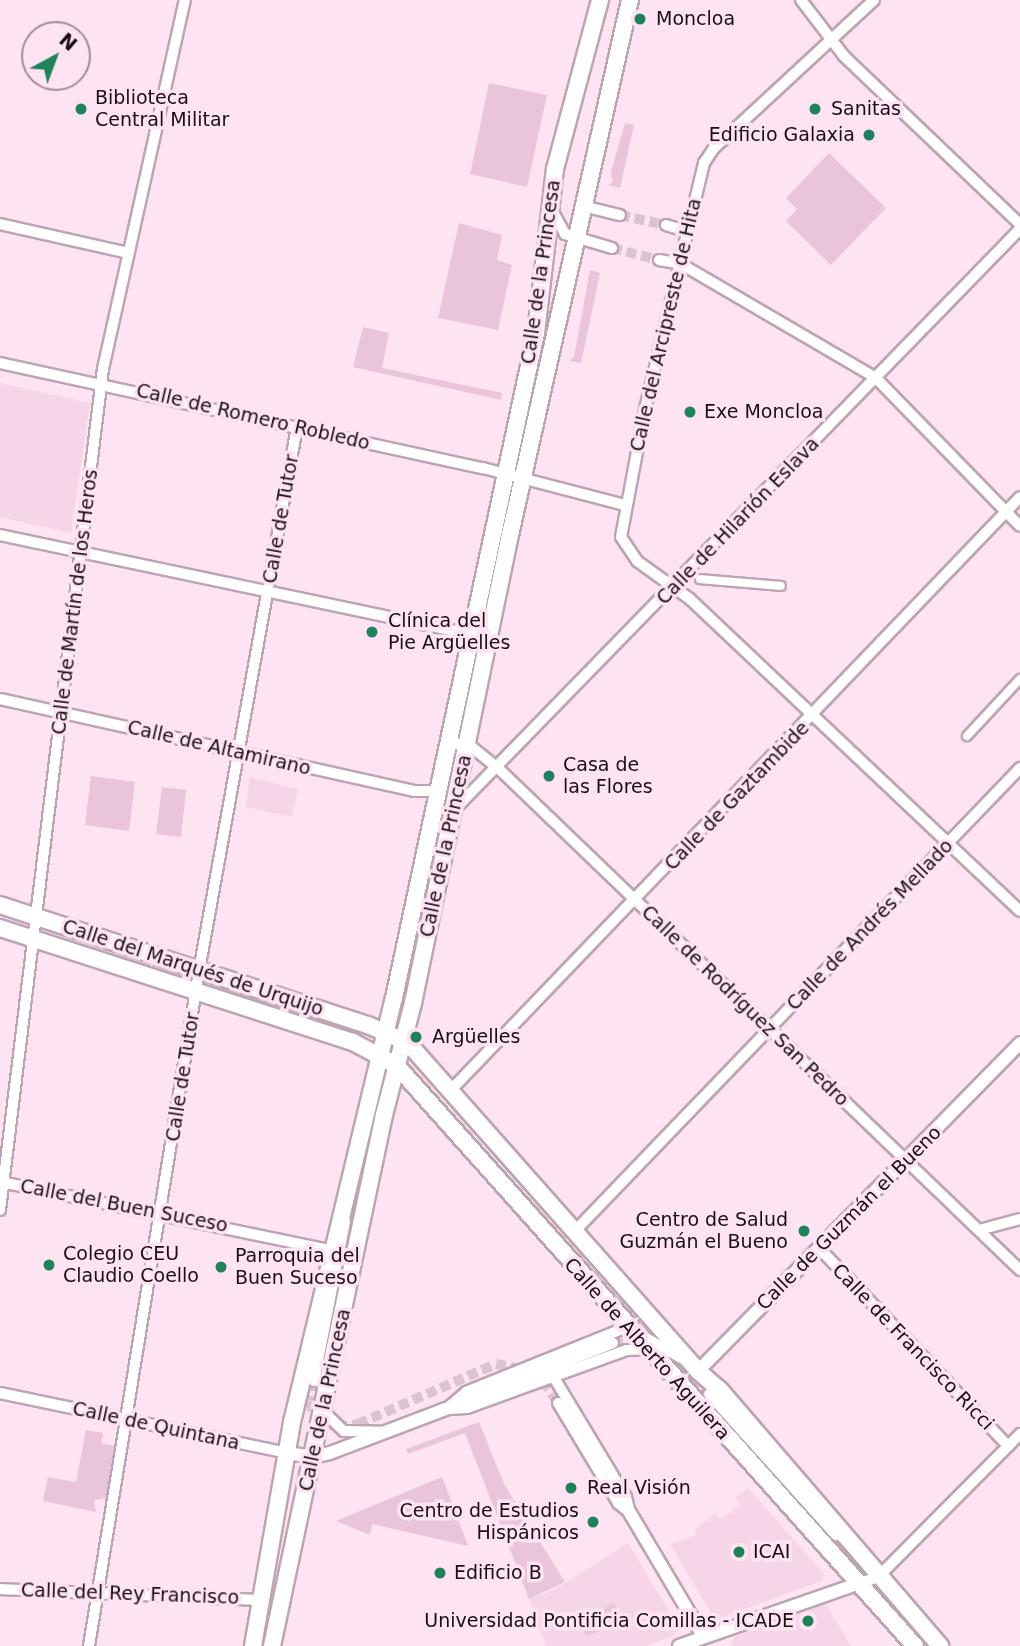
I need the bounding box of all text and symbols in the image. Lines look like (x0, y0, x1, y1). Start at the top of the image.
place label: Moncloa (656, 8, 735, 30)
marker: Moncloa (630, 9, 650, 29)
north arrow (21, 21, 91, 91)
text: N (55, 28, 82, 55)
place label: Biblioteca Central Militar (95, 87, 229, 131)
place label: Sanitas (831, 98, 901, 120)
marker: Sanitas (805, 99, 825, 119)
marker: Biblioteca Central Militar (73, 101, 89, 117)
place label: Edificio Galaxia (709, 124, 855, 146)
marker: Edificio Galaxia (861, 127, 877, 143)
street label: Calle de la Princesa (517, 178, 565, 366)
street label: Calle del Arcipreste de Hita (626, 196, 706, 454)
street label: Calle de Romero Robledo (134, 379, 372, 455)
place label: Exe Moncloa (704, 401, 823, 423)
marker: Exe Moncloa (682, 404, 698, 420)
street label: Calle de Hilarión Eslava (652, 433, 824, 609)
street label: Calle de Tutor (258, 453, 304, 585)
street label: Calle de Martín de los Heros (47, 468, 103, 736)
place label: Clínica del Pie Argüelles (388, 610, 510, 654)
marker: Clínica del Pie Argüelles (362, 622, 382, 642)
street label: Calle de Altamirano (125, 716, 313, 780)
street label: Calle de Gaztambide (660, 717, 814, 875)
street label: Calle de la Princesa (416, 753, 476, 939)
place label: Casa de las Flores (563, 754, 653, 798)
marker: Casa de las Flores (541, 768, 557, 784)
street label: Calle de Andrés Mellado (782, 835, 958, 1015)
street label: Calle de Rodríguez San Pedro (637, 901, 853, 1111)
street label: Calle del Marqués de Urquijo (60, 915, 326, 1021)
street label: Calle de Tutor (162, 1011, 204, 1143)
place label: Argüelles (432, 1026, 520, 1048)
marker: Argüelles (406, 1027, 426, 1047)
street label: Calle de Guzmán el Bueno (752, 1121, 946, 1315)
street label: Calle del Buen Suceso (18, 1175, 230, 1237)
place label: Centro de Salud Guzmán el Bueno (620, 1209, 788, 1253)
marker: Centro de Salud Guzmán el Bueno (794, 1221, 814, 1241)
place label: Colegio CEU Claudio Coello (63, 1243, 199, 1287)
place label: Parroquia del Buen Suceso (235, 1245, 360, 1289)
street label: Calle de Alberto Aguilera (559, 1253, 735, 1445)
marker: Colegio CEU Claudio Coello (41, 1257, 57, 1273)
marker: Parroquia del Buen Suceso (213, 1259, 229, 1275)
street label: Calle de Francisco Ricci (828, 1259, 998, 1435)
street label: Calle de la Princesa (295, 1307, 355, 1493)
street label: Calle de Quintana (70, 1397, 242, 1455)
place label: Real Visión (587, 1477, 691, 1499)
marker: Real Visión (561, 1478, 581, 1498)
place label: Centro de Estudios Hispánicos (399, 1500, 579, 1544)
marker: Centro de Estudios Hispánicos (585, 1514, 601, 1530)
place label: ICAI (753, 1541, 790, 1563)
marker: ICAI (731, 1544, 747, 1560)
place label: Edificio B (454, 1562, 542, 1584)
marker: Edificio B (432, 1565, 448, 1581)
street label: Calle del Rey Francisco (21, 1579, 239, 1609)
place label: Universidad Pontificia Comillas - ICADE (424, 1610, 794, 1632)
marker: Universidad Pontificia Comillas - ICADE (800, 1613, 816, 1629)

